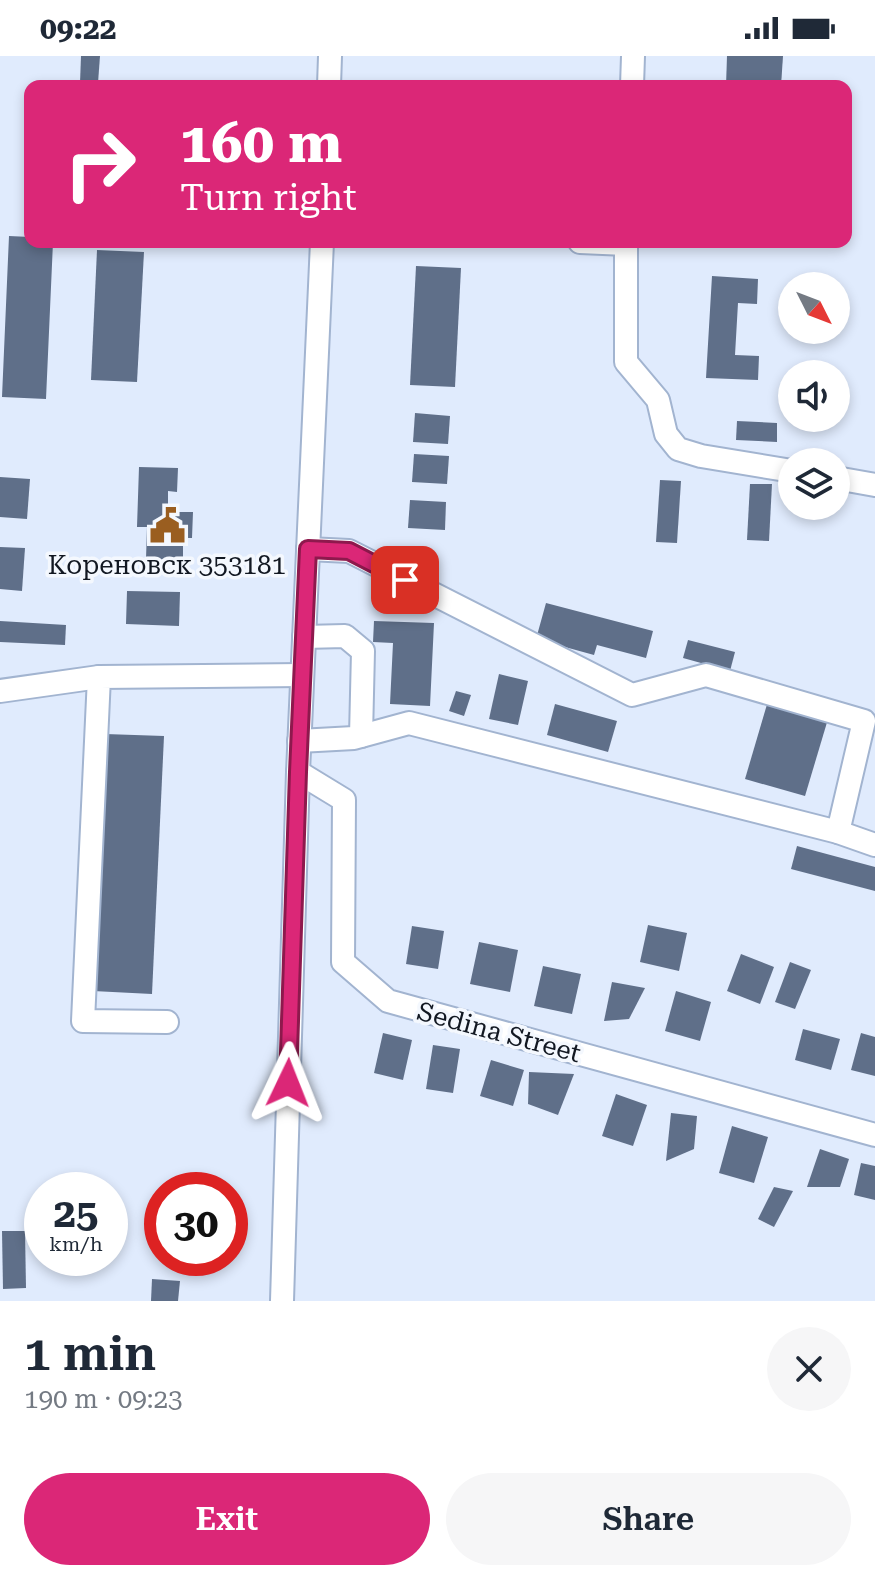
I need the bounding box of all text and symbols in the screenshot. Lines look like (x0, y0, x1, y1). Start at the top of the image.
text: 09:22 (40, 11, 117, 46)
text: 160 m (180, 110, 342, 176)
icon: right (48, 112, 152, 216)
text: Turn right (180, 177, 357, 219)
north arrow (778, 272, 850, 344)
map controls (778, 272, 850, 520)
button: sound (778, 360, 850, 432)
button: layers (778, 448, 850, 520)
public building icon: Кореновск 353181 (148, 507, 186, 545)
pin (371, 546, 439, 614)
place label: Кореновск 353181 (48, 550, 286, 580)
icon: arrive (383, 558, 427, 602)
street label: Sedina Street (414, 996, 584, 1068)
position arrow (246, 1041, 330, 1125)
speed limit sign: 30 (144, 1172, 248, 1276)
text: 25 (54, 1190, 98, 1237)
text: km/h (49, 1232, 103, 1256)
text: 1 min (24, 1326, 156, 1382)
button: close (767, 1327, 851, 1411)
text: 190 m · 09:23 (24, 1384, 183, 1414)
button: Exit (24, 1473, 430, 1565)
button: Share (446, 1473, 851, 1565)

